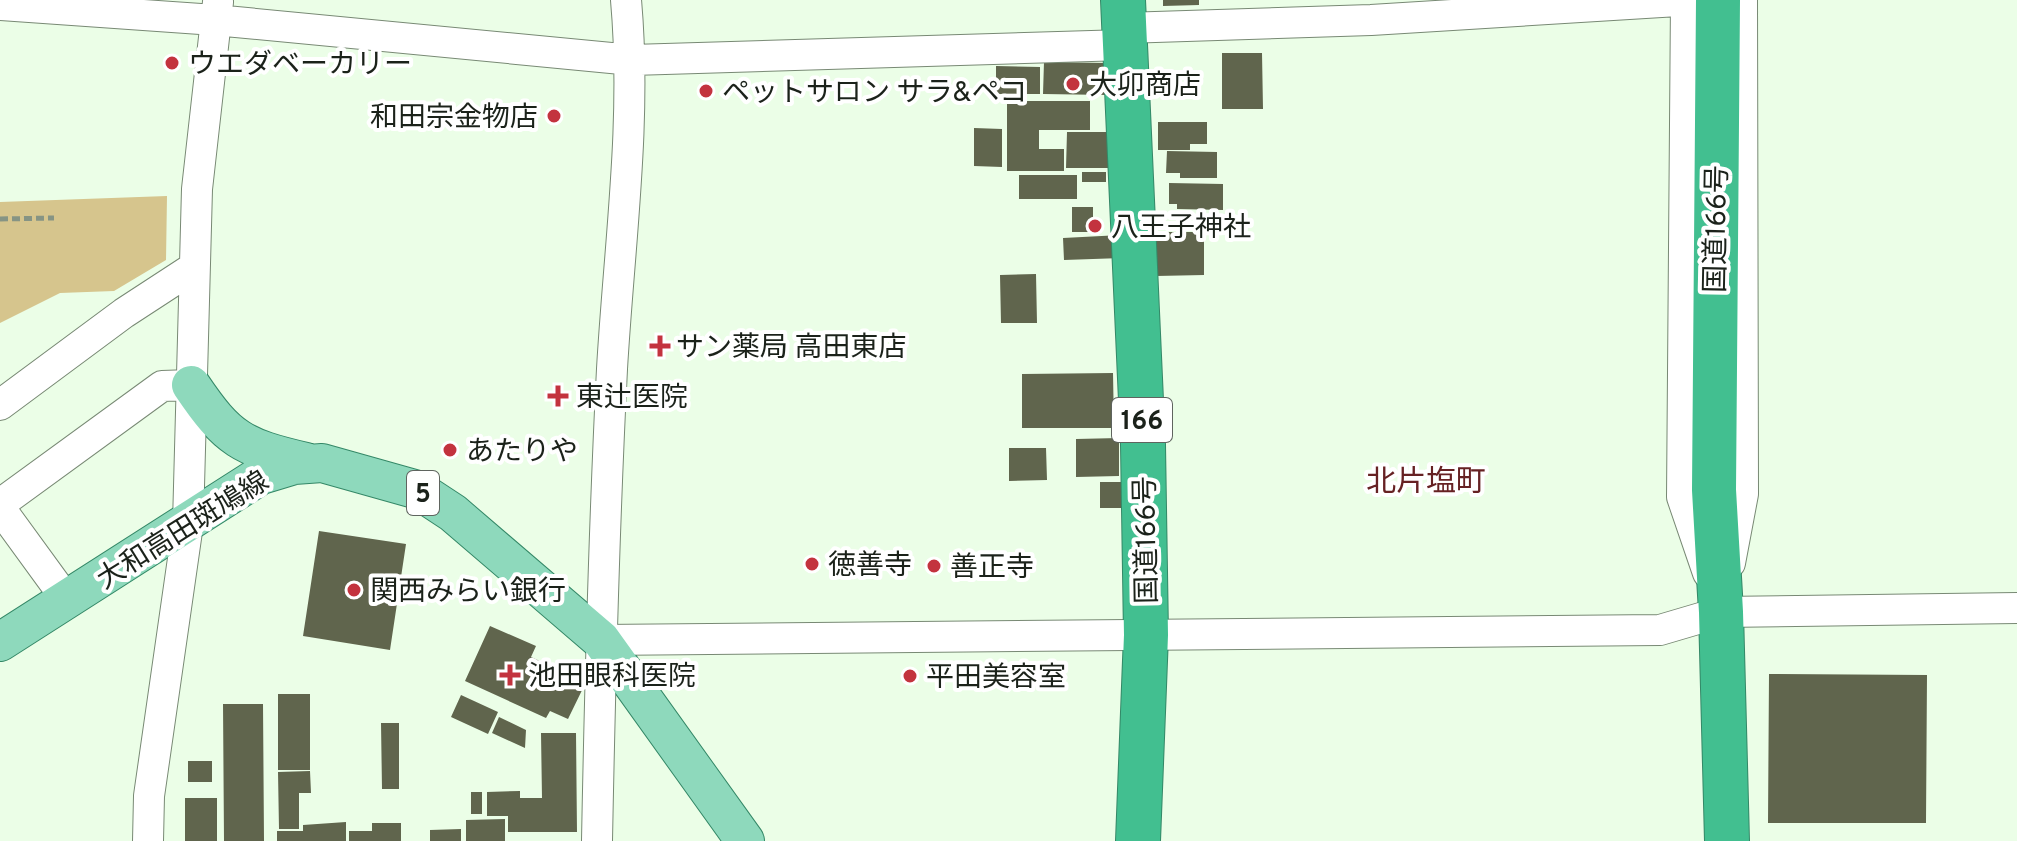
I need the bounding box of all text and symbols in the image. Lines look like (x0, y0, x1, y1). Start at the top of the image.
place label: ウエダベーカリー (188, 48, 412, 84)
marker: ウエダベーカリー (163, 54, 181, 72)
place label: 大卯商店 (1089, 69, 1201, 105)
marker: 大卯商店 (1064, 75, 1082, 93)
place label: ペットサロン サラ&ペコ (722, 76, 1028, 112)
marker: ペットサロン サラ&ペコ (697, 82, 715, 100)
place label: 和田宗金物店 (370, 101, 538, 137)
marker: 和田宗金物店 (545, 107, 563, 125)
street label: 国道166号 (1699, 165, 1737, 293)
place label: 八王子神社 (1111, 211, 1251, 247)
marker: 八王子神社 (1086, 217, 1104, 235)
place label: サン薬局 高田東店 (676, 331, 907, 367)
marker: サン薬局 高田東店 (651, 337, 669, 355)
place label: 東辻医院 (576, 381, 688, 417)
marker: 東辻医院 (547, 385, 569, 407)
road number: 166 (1112, 398, 1172, 442)
place label: あたりや (466, 435, 578, 471)
marker: あたりや (441, 441, 459, 459)
street label: 大和高田斑鳩線 (91, 464, 276, 599)
district label: 北片塩町 (1366, 465, 1486, 502)
road number: 5 (407, 471, 439, 515)
street label: 国道166号 (1129, 476, 1167, 604)
place label: 徳善寺 (828, 549, 912, 585)
place label: 善正寺 (950, 551, 1034, 587)
marker: 徳善寺 (803, 555, 821, 573)
marker: 善正寺 (925, 557, 943, 575)
place label: 関西みらい銀行 (370, 575, 566, 611)
marker: 関西みらい銀行 (345, 581, 363, 599)
place label: 池田眼科医院 (528, 660, 696, 696)
place label: 平田美容室 (926, 661, 1066, 697)
marker: 池田眼科医院 (499, 664, 521, 686)
marker: 平田美容室 (901, 667, 919, 685)

